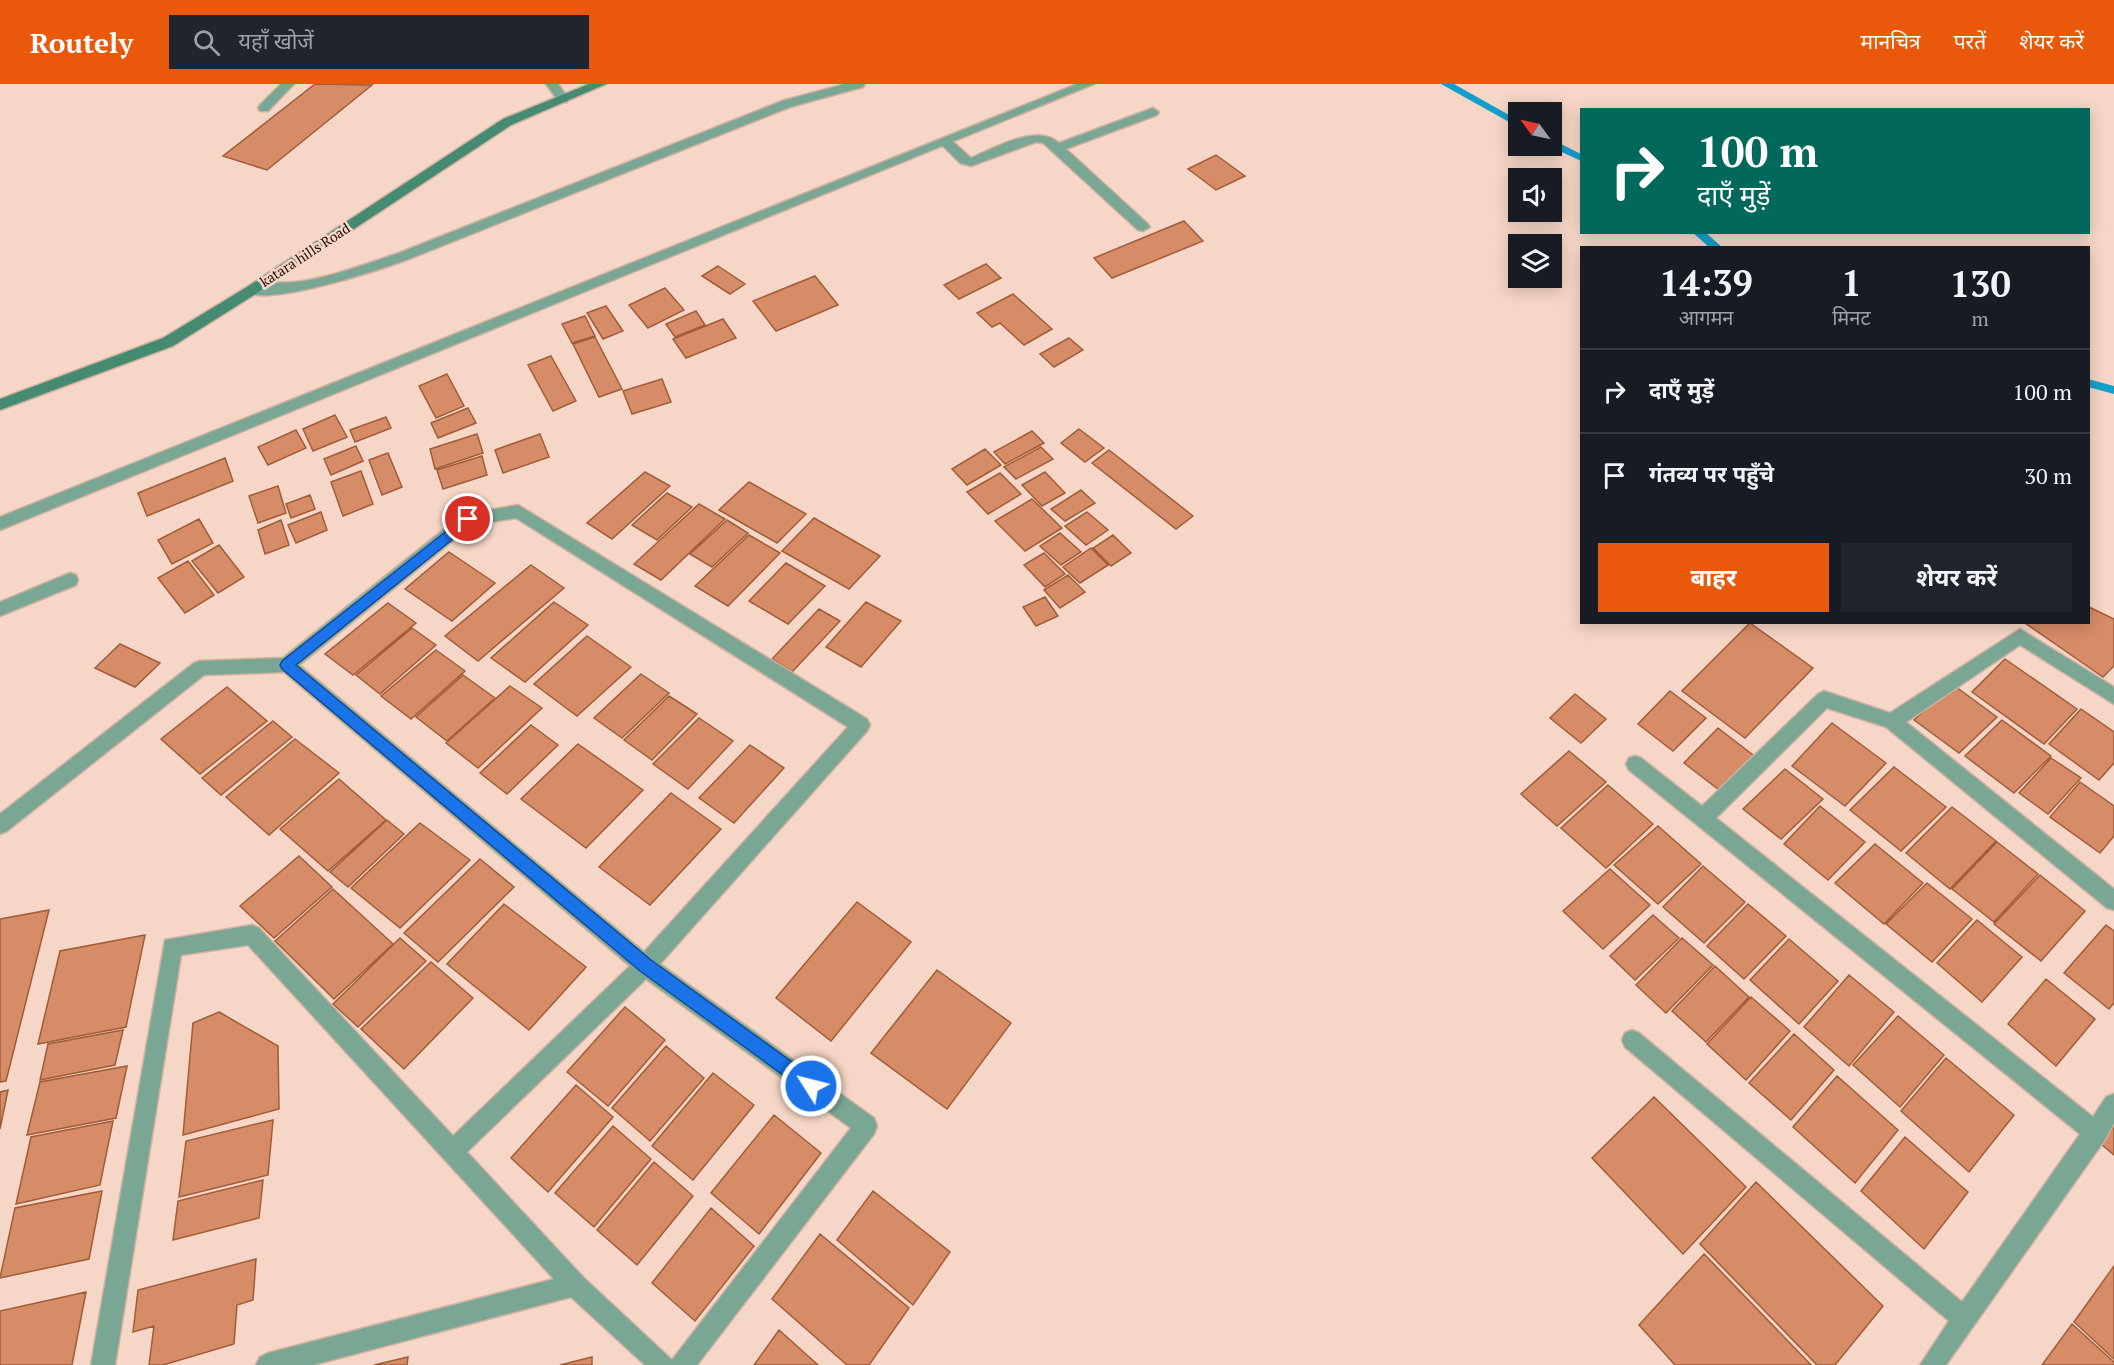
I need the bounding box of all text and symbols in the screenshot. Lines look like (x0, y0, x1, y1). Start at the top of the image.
search box (169, 15, 589, 69)
text: Routely (30, 24, 133, 61)
icon: search (190, 26, 223, 59)
text: यहाँ खोजें (238, 26, 314, 55)
text: मानचित्र (1861, 27, 1921, 55)
text: परतें (1954, 27, 1986, 55)
text: शेयर करें (2019, 27, 2084, 55)
north arrow (1508, 102, 1562, 156)
map controls (1508, 102, 1562, 288)
text: 100 m (1697, 123, 1818, 179)
icon: right (1598, 132, 1676, 210)
button: sound (1508, 168, 1562, 222)
text: दाएँ मुड़ें (1697, 177, 1770, 213)
street label: katara hills Road (256, 218, 354, 291)
button: layers (1508, 234, 1562, 288)
text: 14:39 (1659, 259, 1753, 306)
text: 1 (1841, 259, 1861, 306)
text: 130 (1950, 260, 2011, 307)
text: आगमन (1679, 304, 1733, 331)
text: मिनट (1832, 304, 1870, 331)
text: m (1972, 305, 1989, 332)
icon: right (1598, 375, 1631, 408)
text: दाएँ मुड़ें (1649, 375, 1714, 404)
text: 100 m (2012, 377, 2072, 406)
icon: arrive (1598, 459, 1631, 492)
text: गंतव्य पर पहुँचे (1649, 459, 1774, 488)
text: 30 m (2024, 461, 2072, 490)
pin (442, 493, 493, 544)
icon: arrive (451, 502, 484, 535)
button: बाहर (1598, 543, 1829, 612)
button: शेयर करें (1841, 543, 2072, 612)
position arrow (779, 1054, 843, 1118)

